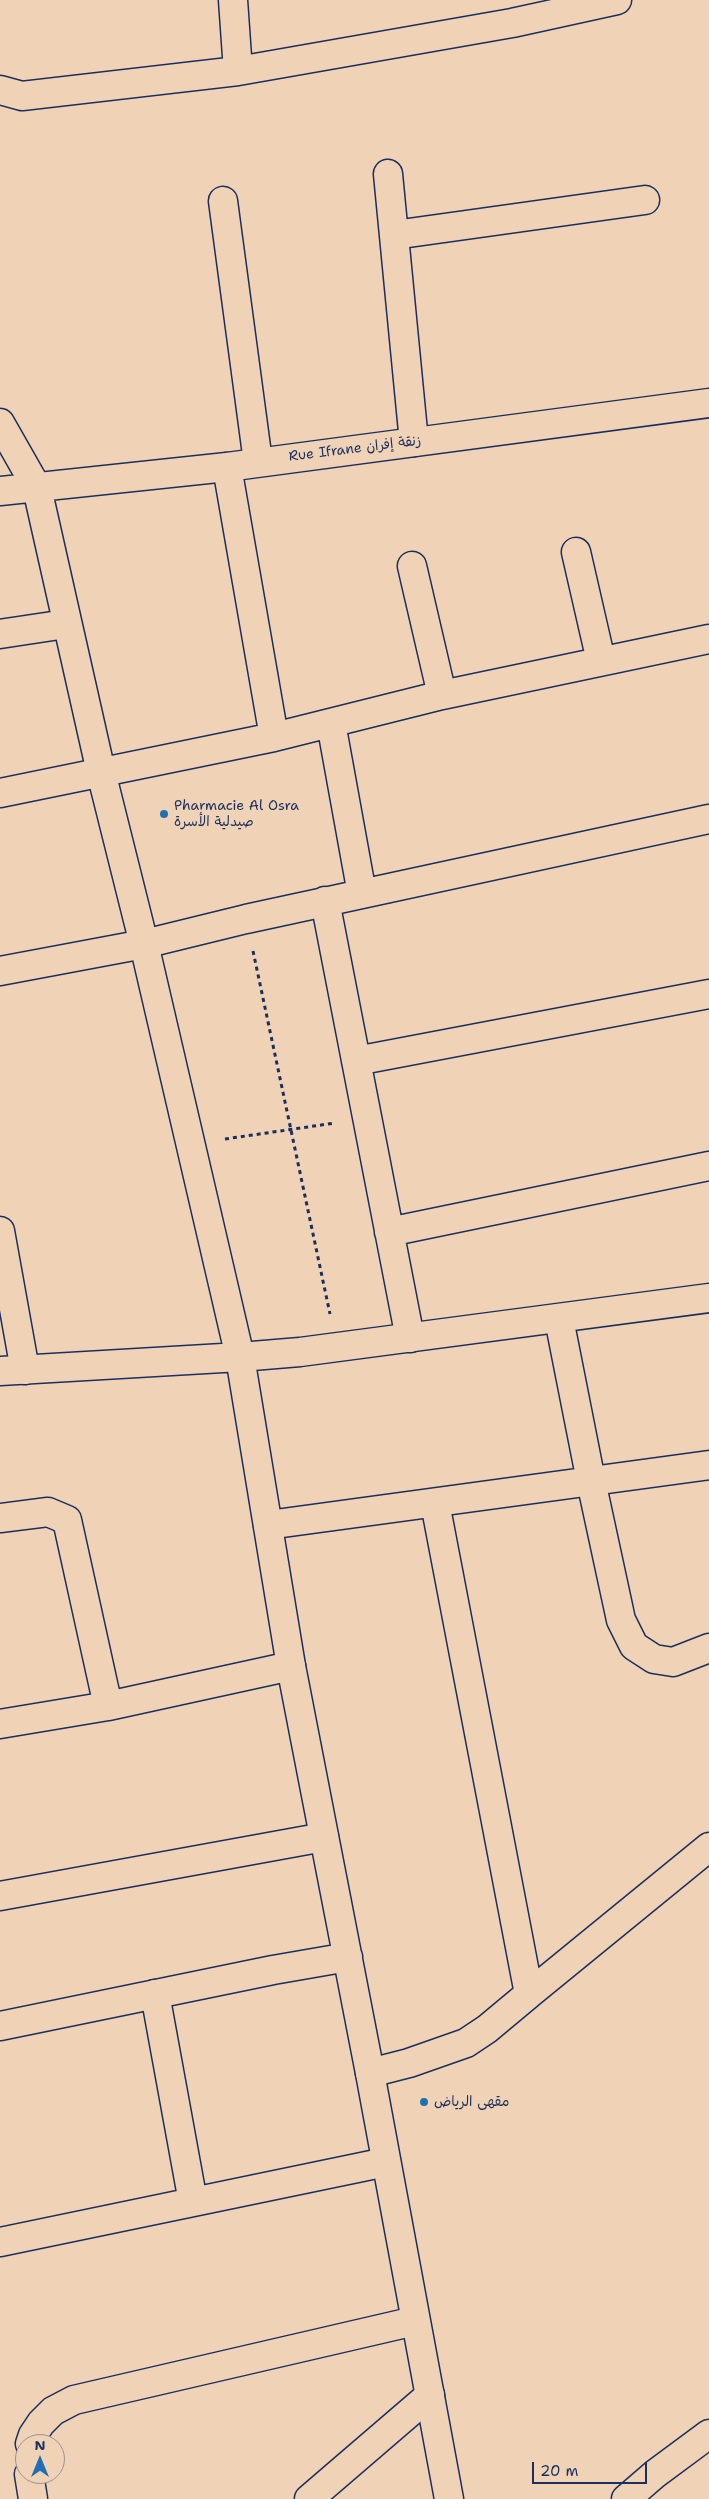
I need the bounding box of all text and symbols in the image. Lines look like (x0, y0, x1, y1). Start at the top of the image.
street label: Rue Ifrane زنقة إفران (288, 433, 422, 465)
place label: Pharmacie Al Osra صيدلية الأسرة (174, 798, 299, 830)
marker: Pharmacie Al Osra صيدلية الأسرة (158, 808, 170, 820)
place label: مقهى الرياض (434, 2094, 509, 2110)
marker: مقهى الرياض (418, 2096, 430, 2108)
north arrow (15, 2434, 65, 2484)
text: N (34, 2436, 46, 2454)
scale bar (534, 2452, 649, 2484)
text: 20 m (540, 2461, 579, 2481)

